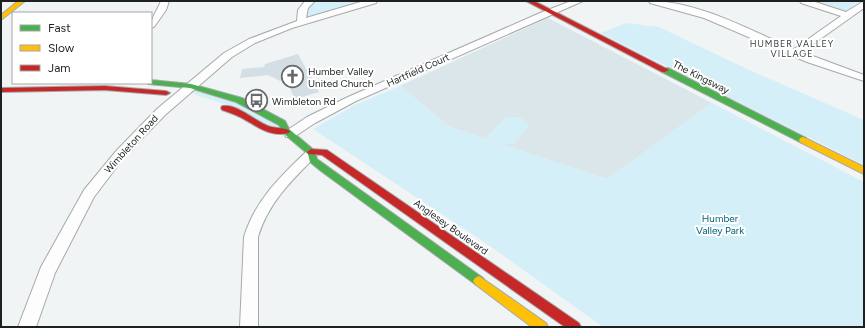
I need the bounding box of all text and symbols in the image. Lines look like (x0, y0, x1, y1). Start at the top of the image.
legend (12, 12, 152, 84)
text: Fast (48, 21, 71, 35)
district label: HUMBER VALLEY VILLAGE (750, 38, 834, 59)
text: Slow (48, 41, 75, 55)
street label: Hartfield Court (385, 50, 452, 90)
street label: The Kingsway (671, 57, 732, 97)
text: Jam (48, 61, 71, 75)
church icon: Humber Valley United Church (279, 64, 305, 90)
place label: Humber Valley United Church (308, 65, 374, 90)
bus stop icon: Wimbleton Rd (243, 88, 269, 114)
place label: Wimbleton Rd (272, 95, 336, 108)
street label: Wimbleton Road (101, 112, 161, 176)
street label: Anglesey Boulevard (411, 196, 491, 258)
park label: Humber Valley Park (696, 212, 744, 237)

